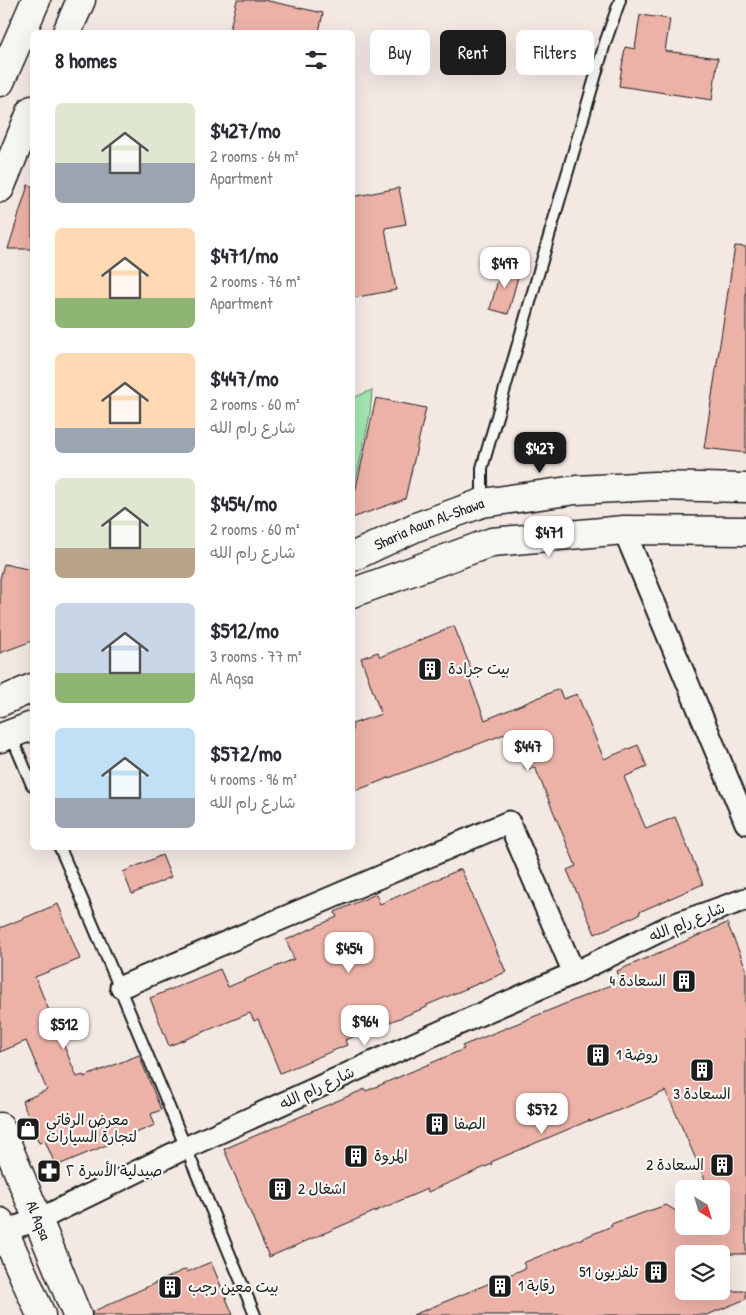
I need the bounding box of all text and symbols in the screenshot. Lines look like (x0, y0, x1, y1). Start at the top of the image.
chip: Buy (370, 30, 430, 75)
chip: Rent (440, 30, 506, 75)
chip: Filters (516, 30, 594, 75)
text: 8 homes (55, 46, 117, 75)
icon: filters (302, 46, 330, 74)
text: $427/mo (210, 116, 280, 145)
icon: home (95, 123, 155, 183)
text: 2 rooms · 64 m² (210, 145, 298, 167)
text: Apartment (210, 167, 273, 189)
text: $471/mo (210, 241, 278, 270)
pin: $497 (475, 246, 535, 289)
icon: home (95, 248, 155, 308)
text: $497 (491, 252, 519, 274)
text: 2 rooms · 76 m² (210, 270, 300, 292)
text: Apartment (210, 292, 273, 314)
text: $447/mo (210, 364, 278, 393)
icon: home (95, 373, 155, 433)
text: 2 rooms · 60 m² (210, 393, 300, 415)
text: شارع رام الله (210, 416, 296, 438)
pin: $427 (510, 432, 570, 474)
text: $427 (525, 437, 555, 459)
text: $454/mo (210, 489, 277, 518)
street label: Sharia Aoun Al-Shawa (371, 492, 487, 555)
icon: home (95, 498, 155, 558)
pin: $471 (519, 516, 579, 558)
text: 2 rooms · 60 m² (210, 518, 300, 540)
text: $471 (535, 521, 563, 543)
text: شارع رام الله (210, 541, 296, 563)
text: $512/mo (210, 616, 279, 645)
icon: home (95, 623, 155, 683)
text: 3 rooms · 77 m² (210, 645, 302, 667)
building icon: بيت جرادة (417, 656, 443, 682)
place label: بيت جرادة (448, 658, 510, 679)
text: Al Aqsa (210, 667, 253, 689)
pin: $447 (498, 730, 558, 772)
text: $447 (514, 735, 542, 757)
text: $572/mo (210, 739, 281, 768)
icon: home (95, 748, 155, 808)
text: 4 rooms · 96 m² (210, 768, 297, 790)
text: شارع رام الله (210, 791, 296, 813)
street label: شارع رام الله (646, 897, 728, 947)
pin: $454 (319, 932, 379, 974)
text: $454 (336, 937, 362, 959)
building icon: السعادة 4 (671, 968, 697, 994)
place label: السعادة 4 (610, 970, 666, 991)
pin: $964 (335, 1004, 395, 1047)
pin: $512 (34, 1008, 94, 1050)
text: $964 (352, 1010, 378, 1032)
text: $512 (50, 1013, 78, 1035)
building icon: روضة 1 (585, 1042, 611, 1068)
place label: روضة 1 (616, 1044, 658, 1065)
building icon: السعادة 3 (689, 1057, 715, 1083)
street label: شارع رام الله (276, 1061, 358, 1115)
place label: السعادة 3 (673, 1083, 731, 1104)
pin: $572 (512, 1092, 572, 1135)
text: $572 (527, 1098, 557, 1120)
place label: معرض الرفاتي لتجارة السيارات (46, 1109, 137, 1147)
building icon: الصفا (424, 1111, 450, 1137)
place label: الصفا (454, 1113, 486, 1134)
shop icon: معرض الرفاتي لتجارة السيارات (15, 1116, 41, 1142)
building icon: المروة (343, 1143, 369, 1169)
place label: المروة (374, 1145, 408, 1166)
building icon: السعادة 2 (709, 1152, 735, 1178)
place label: السعادة 2 (646, 1154, 704, 1175)
pharmacy icon: صيدلية الأسرة ٢ (36, 1158, 62, 1184)
place label: صيدلية الأسرة ٢ (66, 1160, 162, 1181)
building icon: اشغال 2 (267, 1176, 293, 1202)
place label: اشغال 2 (298, 1178, 346, 1199)
north arrow (675, 1180, 730, 1235)
map controls (675, 1180, 730, 1300)
street label: Al Aqsa (21, 1197, 56, 1243)
button: layers (675, 1245, 730, 1300)
building icon: تلفزيون 51 (643, 1259, 669, 1285)
place label: تلفزيون 51 (579, 1261, 639, 1282)
building icon: رقابة 1 (487, 1273, 513, 1299)
building icon: بيت معين رجب (157, 1274, 183, 1300)
place label: رقابة 1 (518, 1275, 555, 1296)
place label: بيت معين رجب (188, 1276, 279, 1297)

